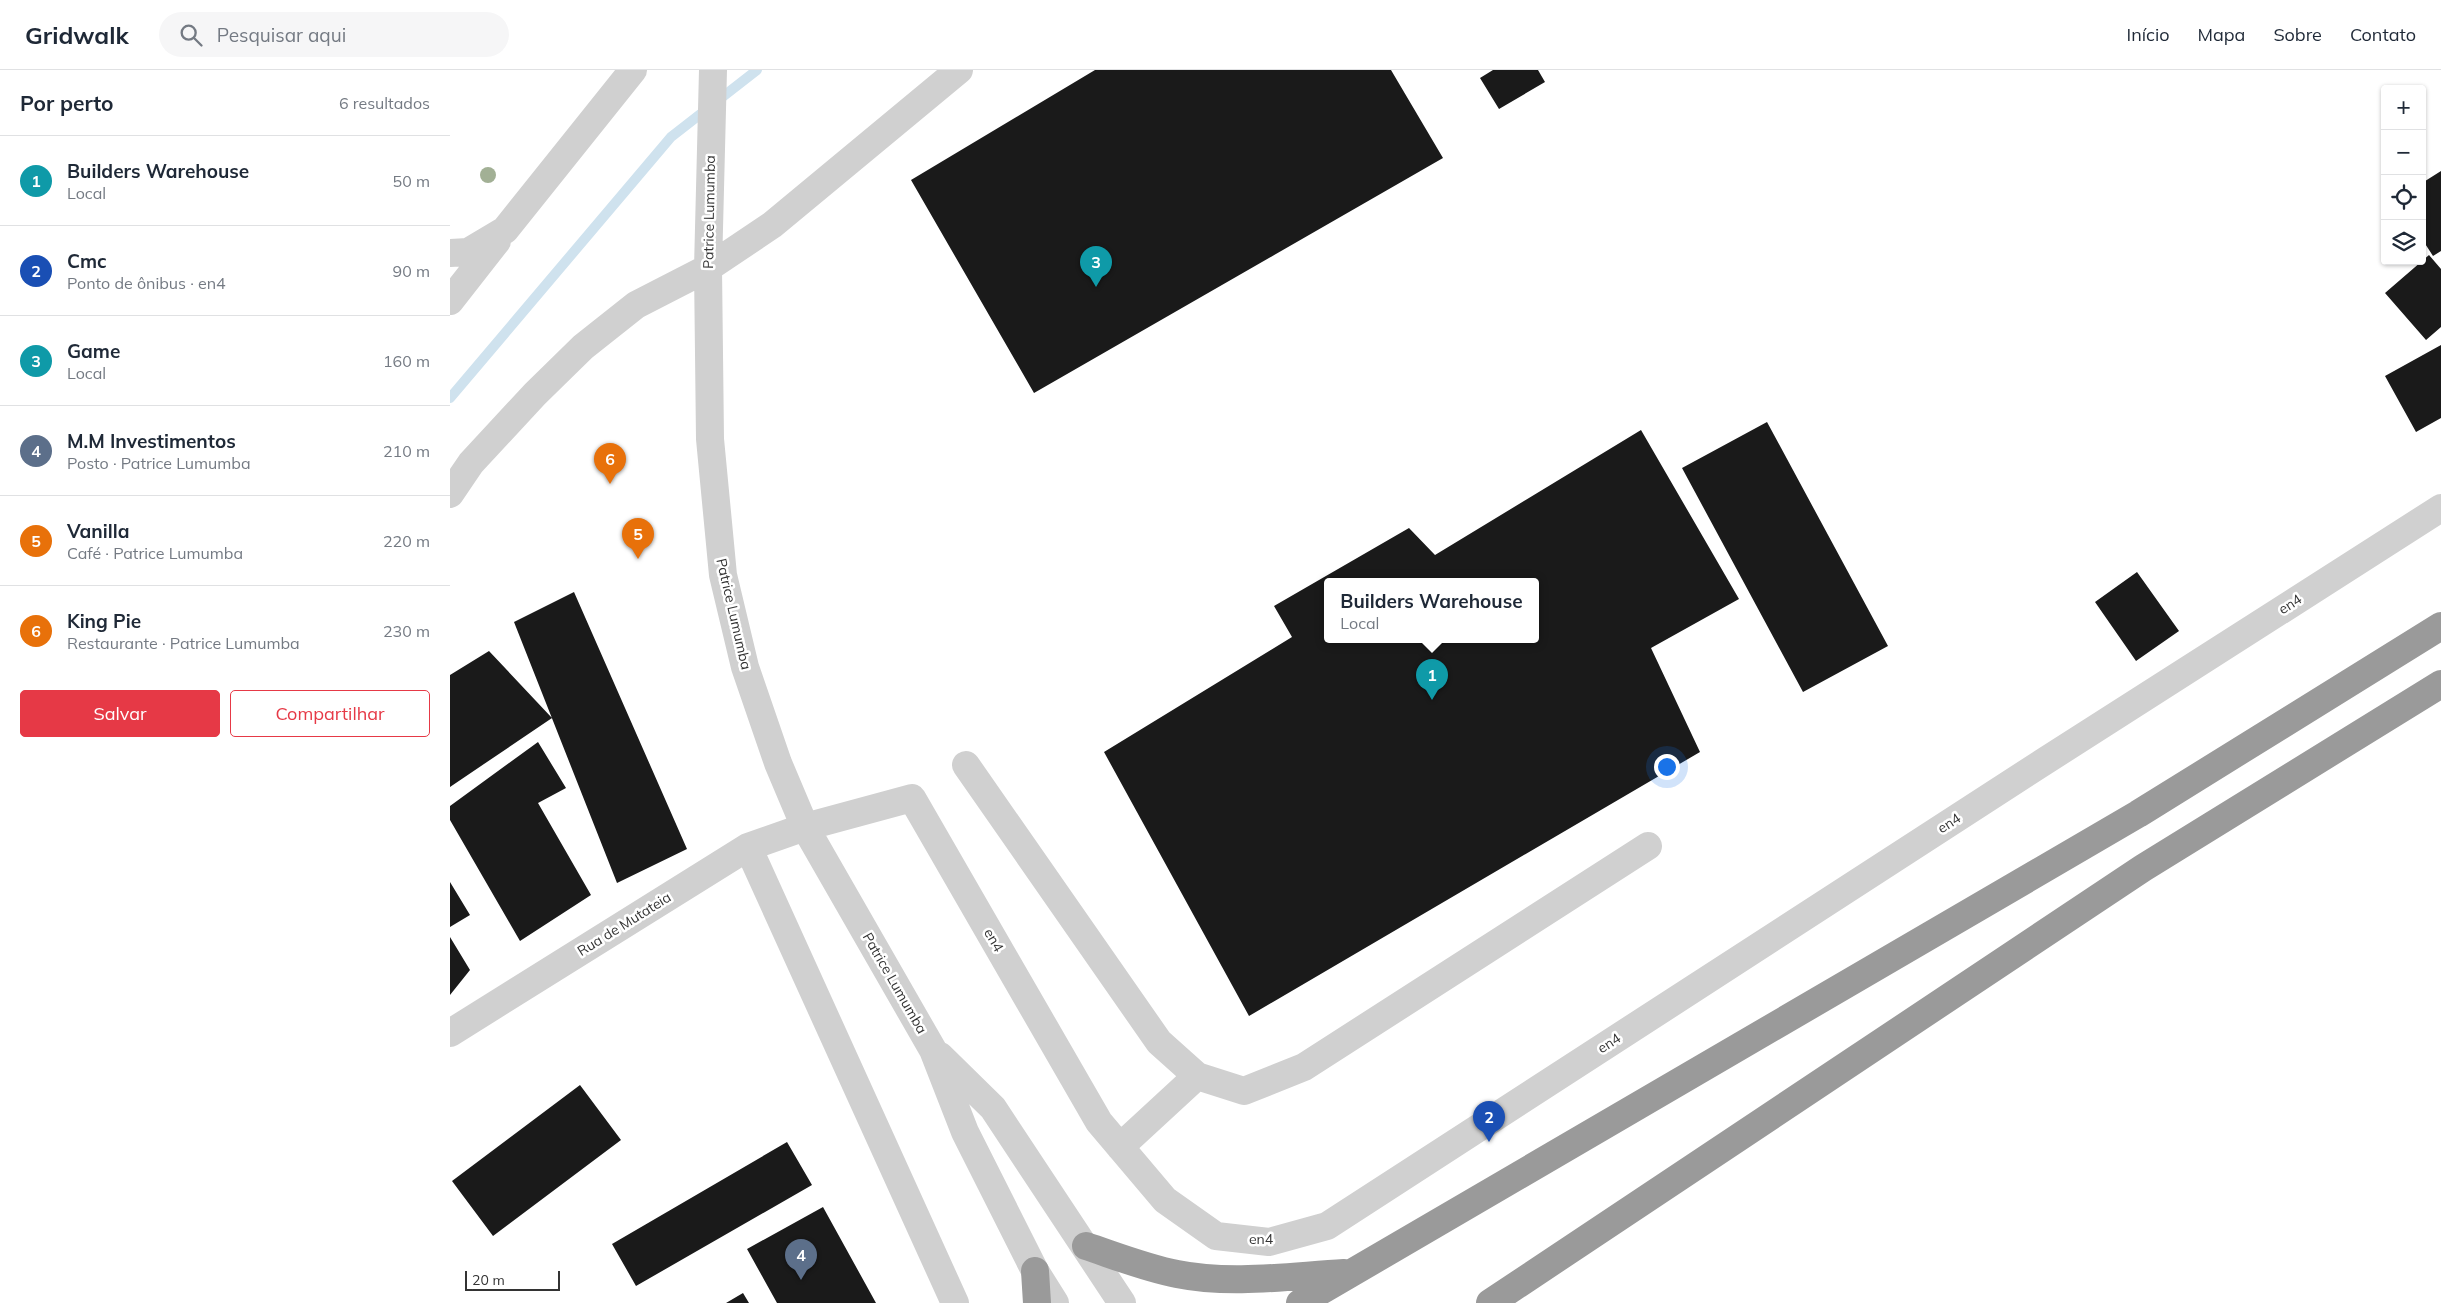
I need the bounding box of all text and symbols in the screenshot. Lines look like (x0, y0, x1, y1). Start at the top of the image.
search box (159, 12, 509, 57)
text: Gridwalk (25, 20, 129, 50)
icon: search (177, 21, 205, 49)
text: Pesquisar aqui (217, 23, 346, 47)
text: Início (2127, 23, 2170, 46)
text: Mapa (2198, 23, 2245, 46)
text: Sobre (2273, 23, 2322, 46)
text: Contato (2350, 23, 2416, 46)
map controls (2381, 85, 2426, 265)
button: + (2381, 85, 2426, 130)
text: Por perto (20, 90, 114, 116)
text: 6 resultados (339, 93, 430, 113)
button: − (2381, 130, 2426, 175)
street label: Patrice Lumumba (699, 155, 719, 269)
text: Builders Warehouse (67, 159, 249, 183)
text: 1 (31, 171, 41, 191)
text: 50 m (393, 171, 430, 191)
button: locate (2381, 175, 2426, 220)
text: Local (67, 183, 106, 203)
button: layers (2381, 220, 2426, 265)
pin: 3 (1080, 246, 1112, 287)
text: Cmc (67, 249, 107, 273)
text: 2 (31, 261, 41, 281)
text: 90 m (393, 261, 430, 281)
text: Ponto de ônibus · en4 (67, 273, 226, 293)
text: Game (67, 339, 120, 363)
text: 3 (31, 351, 41, 371)
text: 160 m (383, 351, 430, 371)
text: Local (67, 363, 106, 383)
text: M.M Investimentos (67, 429, 236, 453)
text: 4 (31, 441, 41, 461)
text: 210 m (383, 441, 430, 461)
pin: 6 (594, 443, 626, 484)
text: Posto · Patrice Lumumba (67, 453, 251, 473)
pin: 5 (622, 518, 654, 559)
text: Vanilla (67, 519, 129, 543)
text: 5 (31, 531, 41, 551)
text: 220 m (383, 531, 430, 551)
text: Café · Patrice Lumumba (67, 543, 243, 563)
street label: Patrice Lumumba (712, 557, 756, 671)
popup (1324, 578, 1539, 643)
text: Builders Warehouse (1340, 589, 1523, 613)
street label: en4 (2275, 590, 2306, 618)
text: King Pie (67, 609, 141, 633)
text: Local (1340, 613, 1379, 633)
text: 6 (31, 621, 41, 641)
text: 230 m (383, 621, 430, 641)
text: Restaurante · Patrice Lumumba (67, 633, 300, 653)
pin: 1 (1416, 659, 1448, 700)
button: Salvar (20, 690, 220, 737)
button: Compartilhar (230, 690, 430, 737)
your location (1654, 754, 1680, 780)
street label: en4 (1934, 809, 1965, 837)
street label: Rua de Mutateia (574, 888, 674, 960)
street label: en4 (980, 925, 1008, 956)
street label: Patrice Lumumba (859, 929, 931, 1037)
street label: en4 (1594, 1029, 1625, 1057)
pin: 2 (1473, 1101, 1505, 1142)
street label: en4 (1249, 1230, 1274, 1248)
pin: 4 (785, 1239, 817, 1280)
scale bar (465, 1268, 560, 1291)
text: 20 m (472, 1271, 505, 1289)

